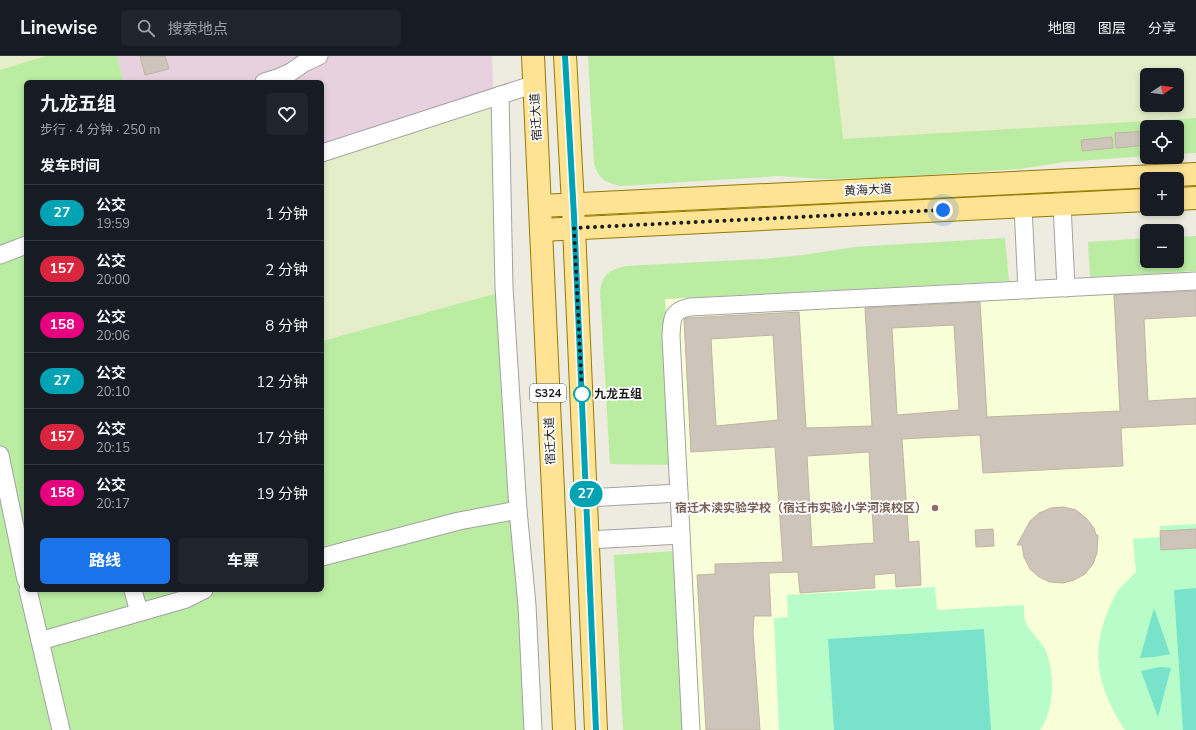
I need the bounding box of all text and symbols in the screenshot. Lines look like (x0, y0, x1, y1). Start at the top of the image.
search box (121, 10, 401, 46)
text: Linewise (20, 15, 97, 41)
icon: search (135, 17, 157, 39)
text: 搜索地点 (167, 19, 227, 39)
text: 地图 (1048, 19, 1076, 38)
text: 图层 (1098, 19, 1126, 38)
text: 分享 (1148, 19, 1176, 38)
north arrow (1140, 68, 1184, 112)
map controls (1140, 68, 1184, 268)
text: 九龙五组 (40, 91, 116, 117)
button: heart (266, 93, 308, 135)
street label: 宿迁大道 (527, 93, 545, 141)
button: locate (1140, 120, 1184, 164)
text: 步行 · 4 分钟 · 250 m (40, 121, 160, 139)
text: 发车时间 (40, 156, 100, 176)
button: + (1140, 172, 1184, 216)
street label: 黄海大道 (844, 181, 892, 199)
text: 公交 (96, 195, 126, 215)
your location (933, 200, 953, 220)
text: 27 (54, 203, 70, 222)
text: 1 分钟 (265, 204, 308, 224)
text: 19:59 (96, 215, 130, 233)
button: − (1140, 224, 1184, 268)
text: 公交 (96, 251, 126, 271)
text: 157 (49, 259, 75, 278)
text: 2 分钟 (265, 260, 308, 280)
text: 20:00 (96, 271, 130, 289)
text: 公交 (96, 307, 126, 327)
text: 158 (49, 315, 75, 334)
text: 8 分钟 (265, 316, 308, 336)
text: 20:06 (96, 327, 130, 345)
text: 公交 (96, 363, 126, 383)
text: 27 (54, 371, 70, 390)
text: 12 分钟 (256, 372, 308, 392)
text: 20:10 (96, 383, 130, 401)
road number: S324 (530, 384, 566, 402)
marker: 九龙五组 (573, 385, 591, 403)
place label: 九龙五组 (594, 386, 642, 402)
street label: 宿迁大道 (541, 417, 559, 465)
text: 公交 (96, 419, 126, 439)
text: 157 (49, 427, 75, 446)
text: 17 分钟 (256, 428, 308, 448)
text: 20:15 (96, 439, 130, 457)
text: 公交 (96, 475, 126, 495)
line badge: 27 (568, 481, 604, 507)
text: 158 (49, 483, 75, 502)
text: 19 分钟 (256, 484, 308, 504)
text: 27 (578, 484, 594, 503)
text: 20:17 (96, 495, 130, 513)
place label: 宿迁木渎实验学校（宿迁市实验小学河滨校区） (675, 500, 927, 516)
marker: 宿迁木渎实验学校（宿迁市实验小学河滨校区） (930, 503, 940, 513)
button: 路线 (40, 538, 170, 584)
button: 车票 (178, 538, 308, 584)

